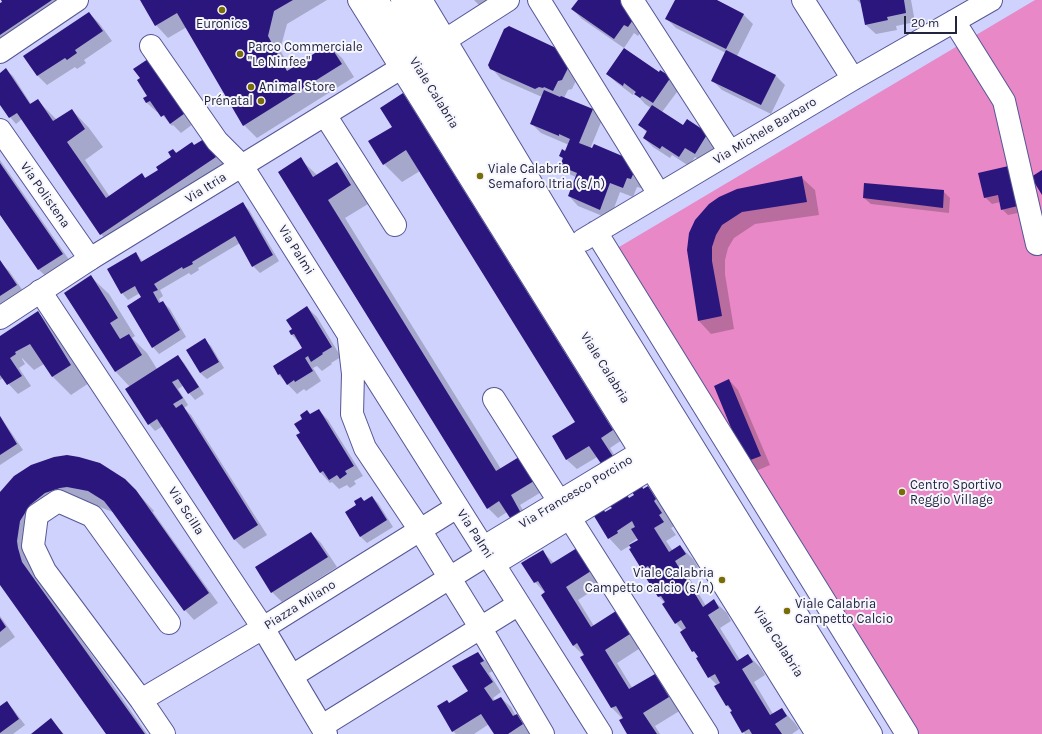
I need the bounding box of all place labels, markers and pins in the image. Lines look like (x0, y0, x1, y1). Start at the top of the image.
marker: Euronics (217, 5, 227, 15)
place label: Euronics (196, 16, 248, 32)
place label: Parco Commerciale "Le Ninfee" (248, 39, 363, 70)
marker: Parco Commerciale "Le Ninfee" (235, 49, 245, 59)
place label: Animal Store (259, 79, 335, 95)
marker: Animal Store (246, 82, 256, 92)
place label: Prénatal (204, 93, 253, 109)
marker: Prénatal (256, 96, 266, 106)
place label: Viale Calabria Semaforo Itria (s/n) (488, 161, 605, 192)
marker: Viale Calabria Semaforo Itria (s/n) (475, 171, 485, 181)
place label: Centro Sportivo Reggio Village (910, 477, 1002, 508)
marker: Centro Sportivo Reggio Village (897, 487, 907, 497)
place label: Viale Calabria Campetto calcio (s/n) (585, 565, 714, 596)
marker: Viale Calabria Campetto calcio (s/n) (717, 575, 727, 585)
place label: Viale Calabria Campetto Calcio (795, 596, 893, 627)
marker: Viale Calabria Campetto Calcio (782, 606, 792, 616)

